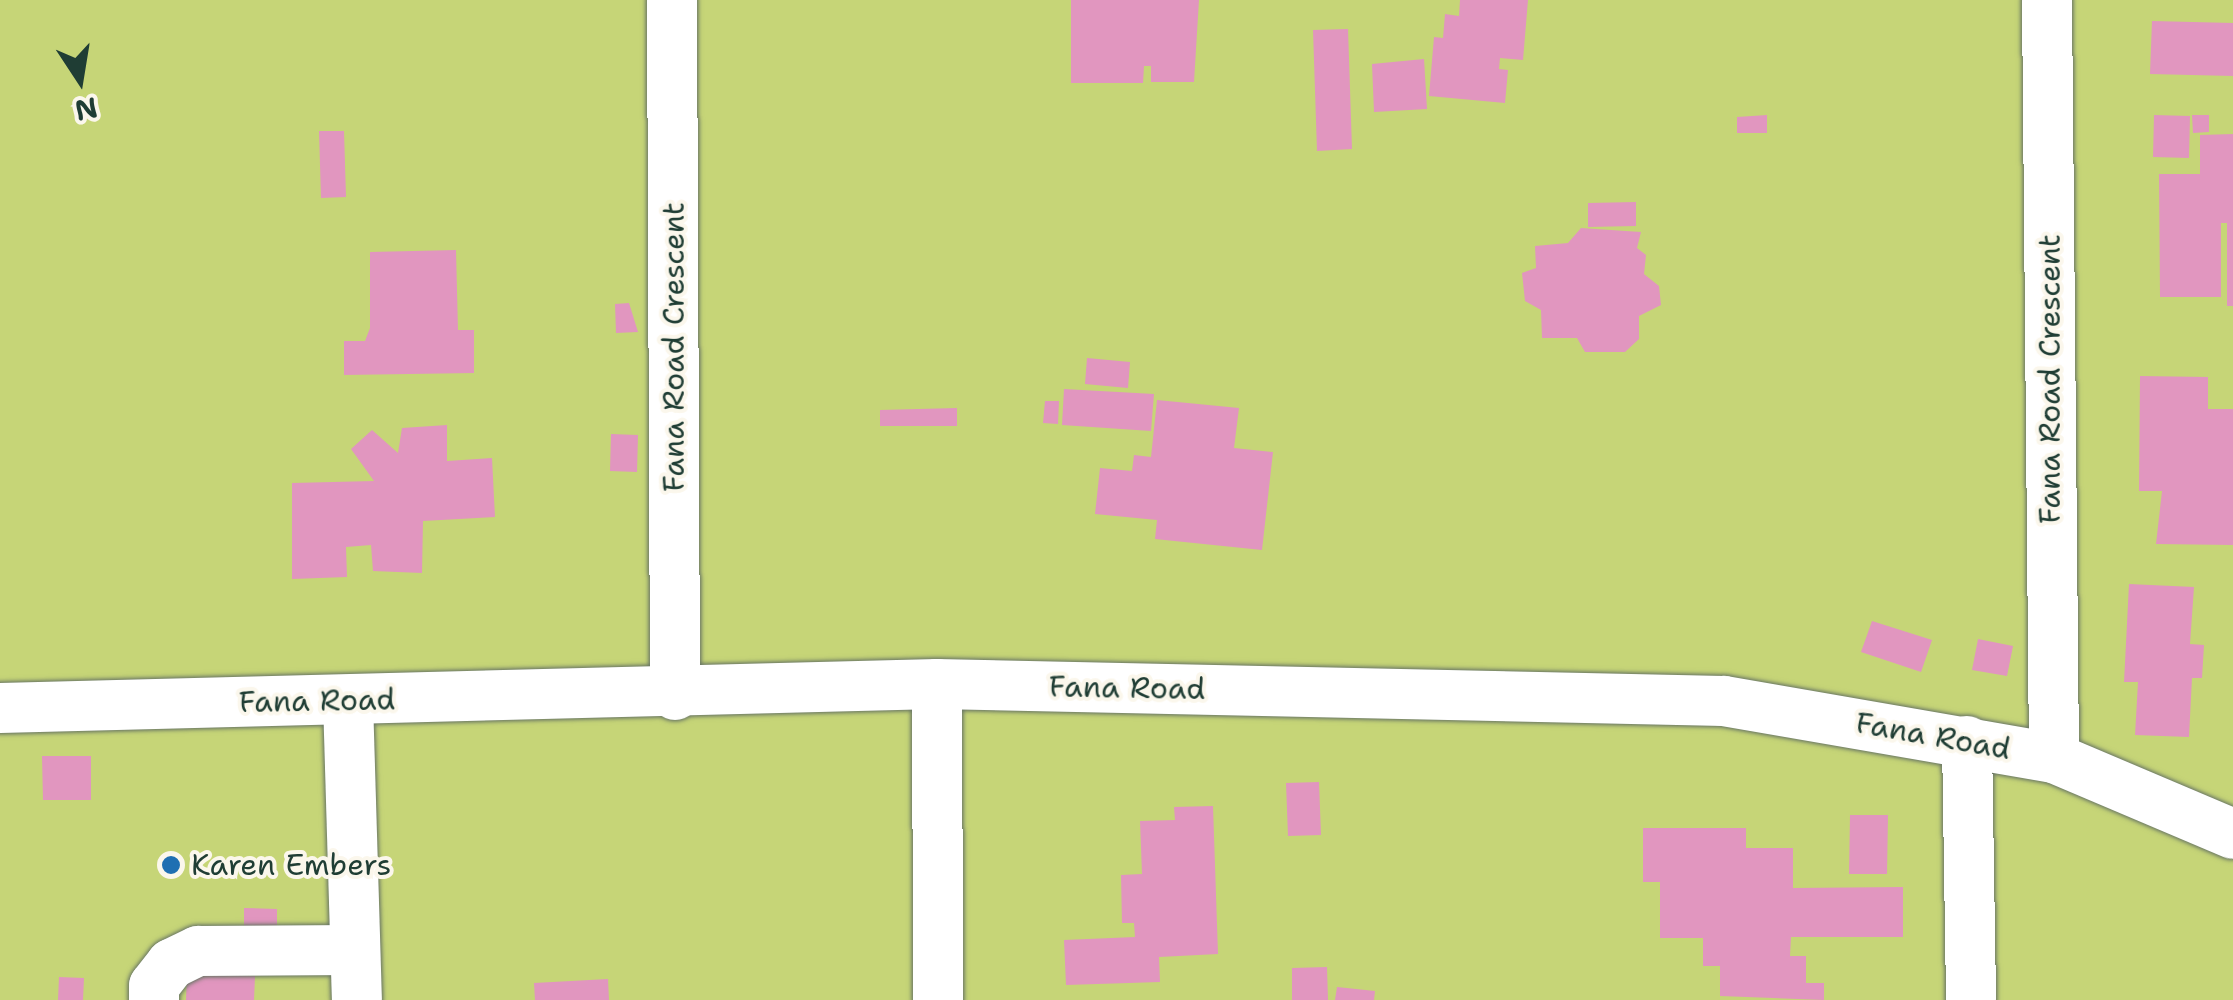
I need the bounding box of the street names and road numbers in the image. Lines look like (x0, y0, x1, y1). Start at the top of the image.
street label: Fana Road Crescent (656, 202, 692, 492)
street label: Fana Road Crescent (2032, 234, 2068, 524)
street label: Fana Road (1048, 669, 1206, 707)
street label: Fana Road (238, 682, 396, 720)
street label: Fana Road (1853, 705, 2013, 767)

